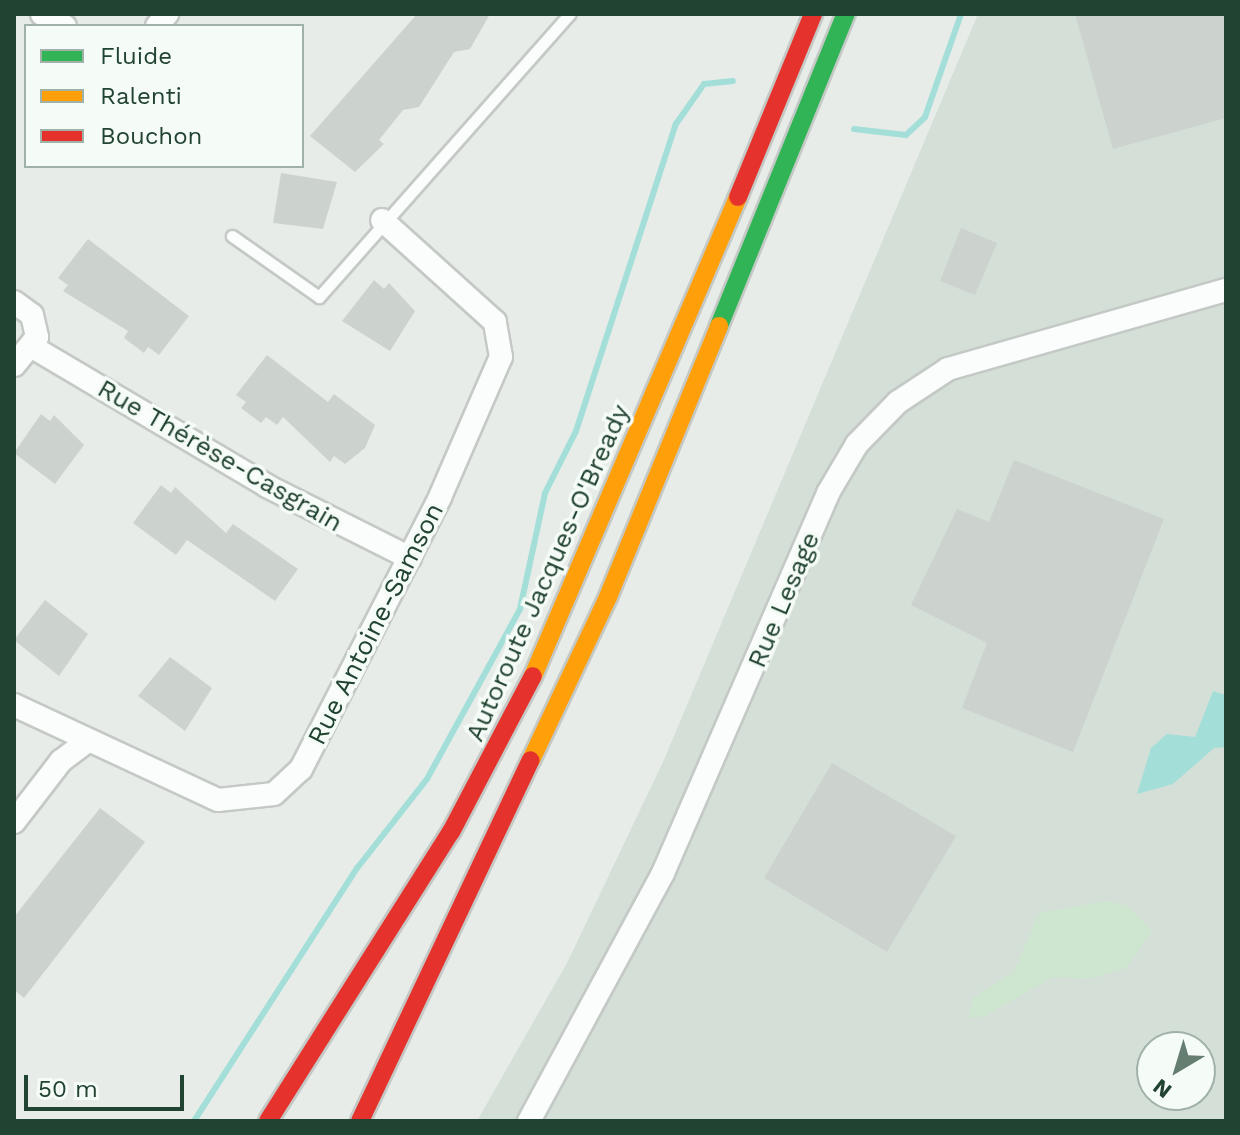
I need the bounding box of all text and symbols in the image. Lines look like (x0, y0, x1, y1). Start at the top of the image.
legend (24, 24, 304, 168)
text: Fluide (100, 42, 172, 70)
text: Ralenti (100, 82, 182, 110)
text: Bouchon (100, 122, 202, 150)
street label: Rue Thérèse-Casgrain (92, 373, 348, 539)
street label: Autoroute Jacques-O'Bready (459, 399, 637, 747)
street label: Rue Antoine-Samson (301, 497, 451, 751)
street label: Rue Lesage (741, 527, 827, 673)
north arrow (1136, 1031, 1216, 1111)
scale bar (28, 1059, 188, 1109)
text: N (1148, 1074, 1176, 1104)
text: 50 m (38, 1075, 98, 1103)

